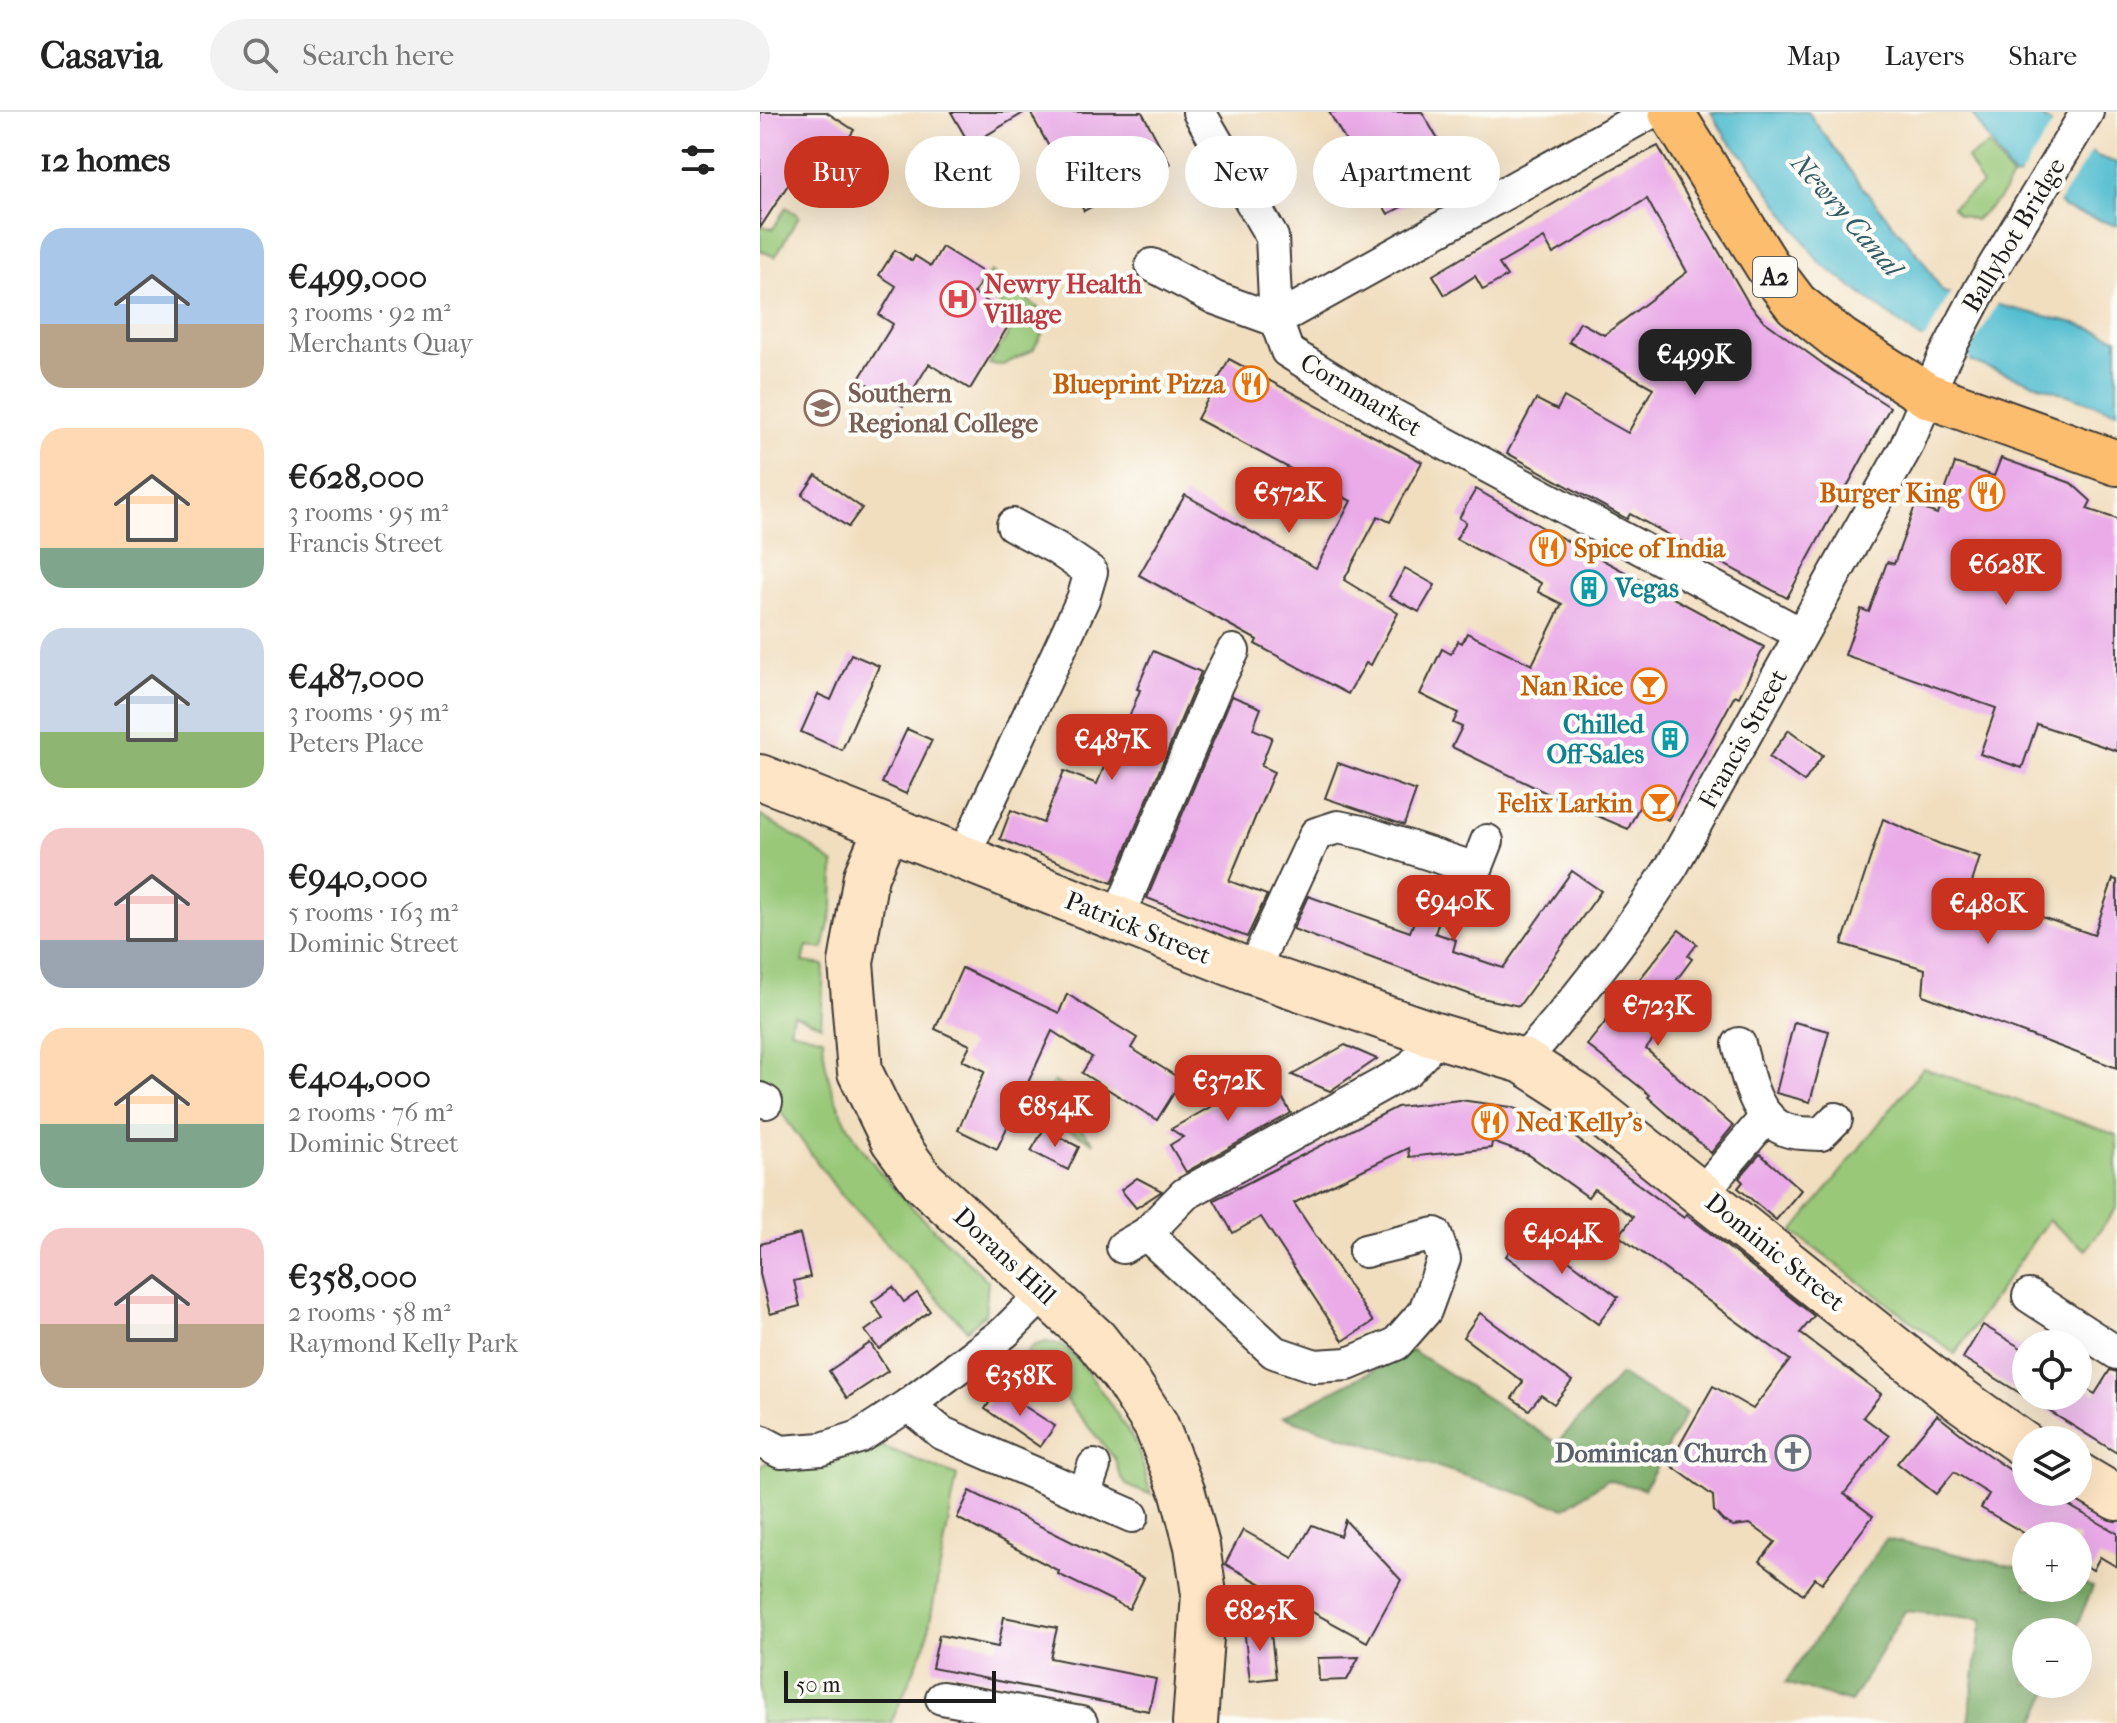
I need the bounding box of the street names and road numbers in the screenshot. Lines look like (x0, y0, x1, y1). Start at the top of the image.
street label: Ballybot Bridge (1956, 152, 2072, 318)
road number: A2 (1753, 257, 1797, 297)
street label: Cornmarket (1295, 347, 1428, 444)
street label: Francis Street (1692, 663, 1794, 814)
street label: Patrick Street (1061, 885, 1216, 972)
street label: Dominic Street (1699, 1186, 1852, 1318)
street label: Dorans Hill (947, 1201, 1063, 1311)

